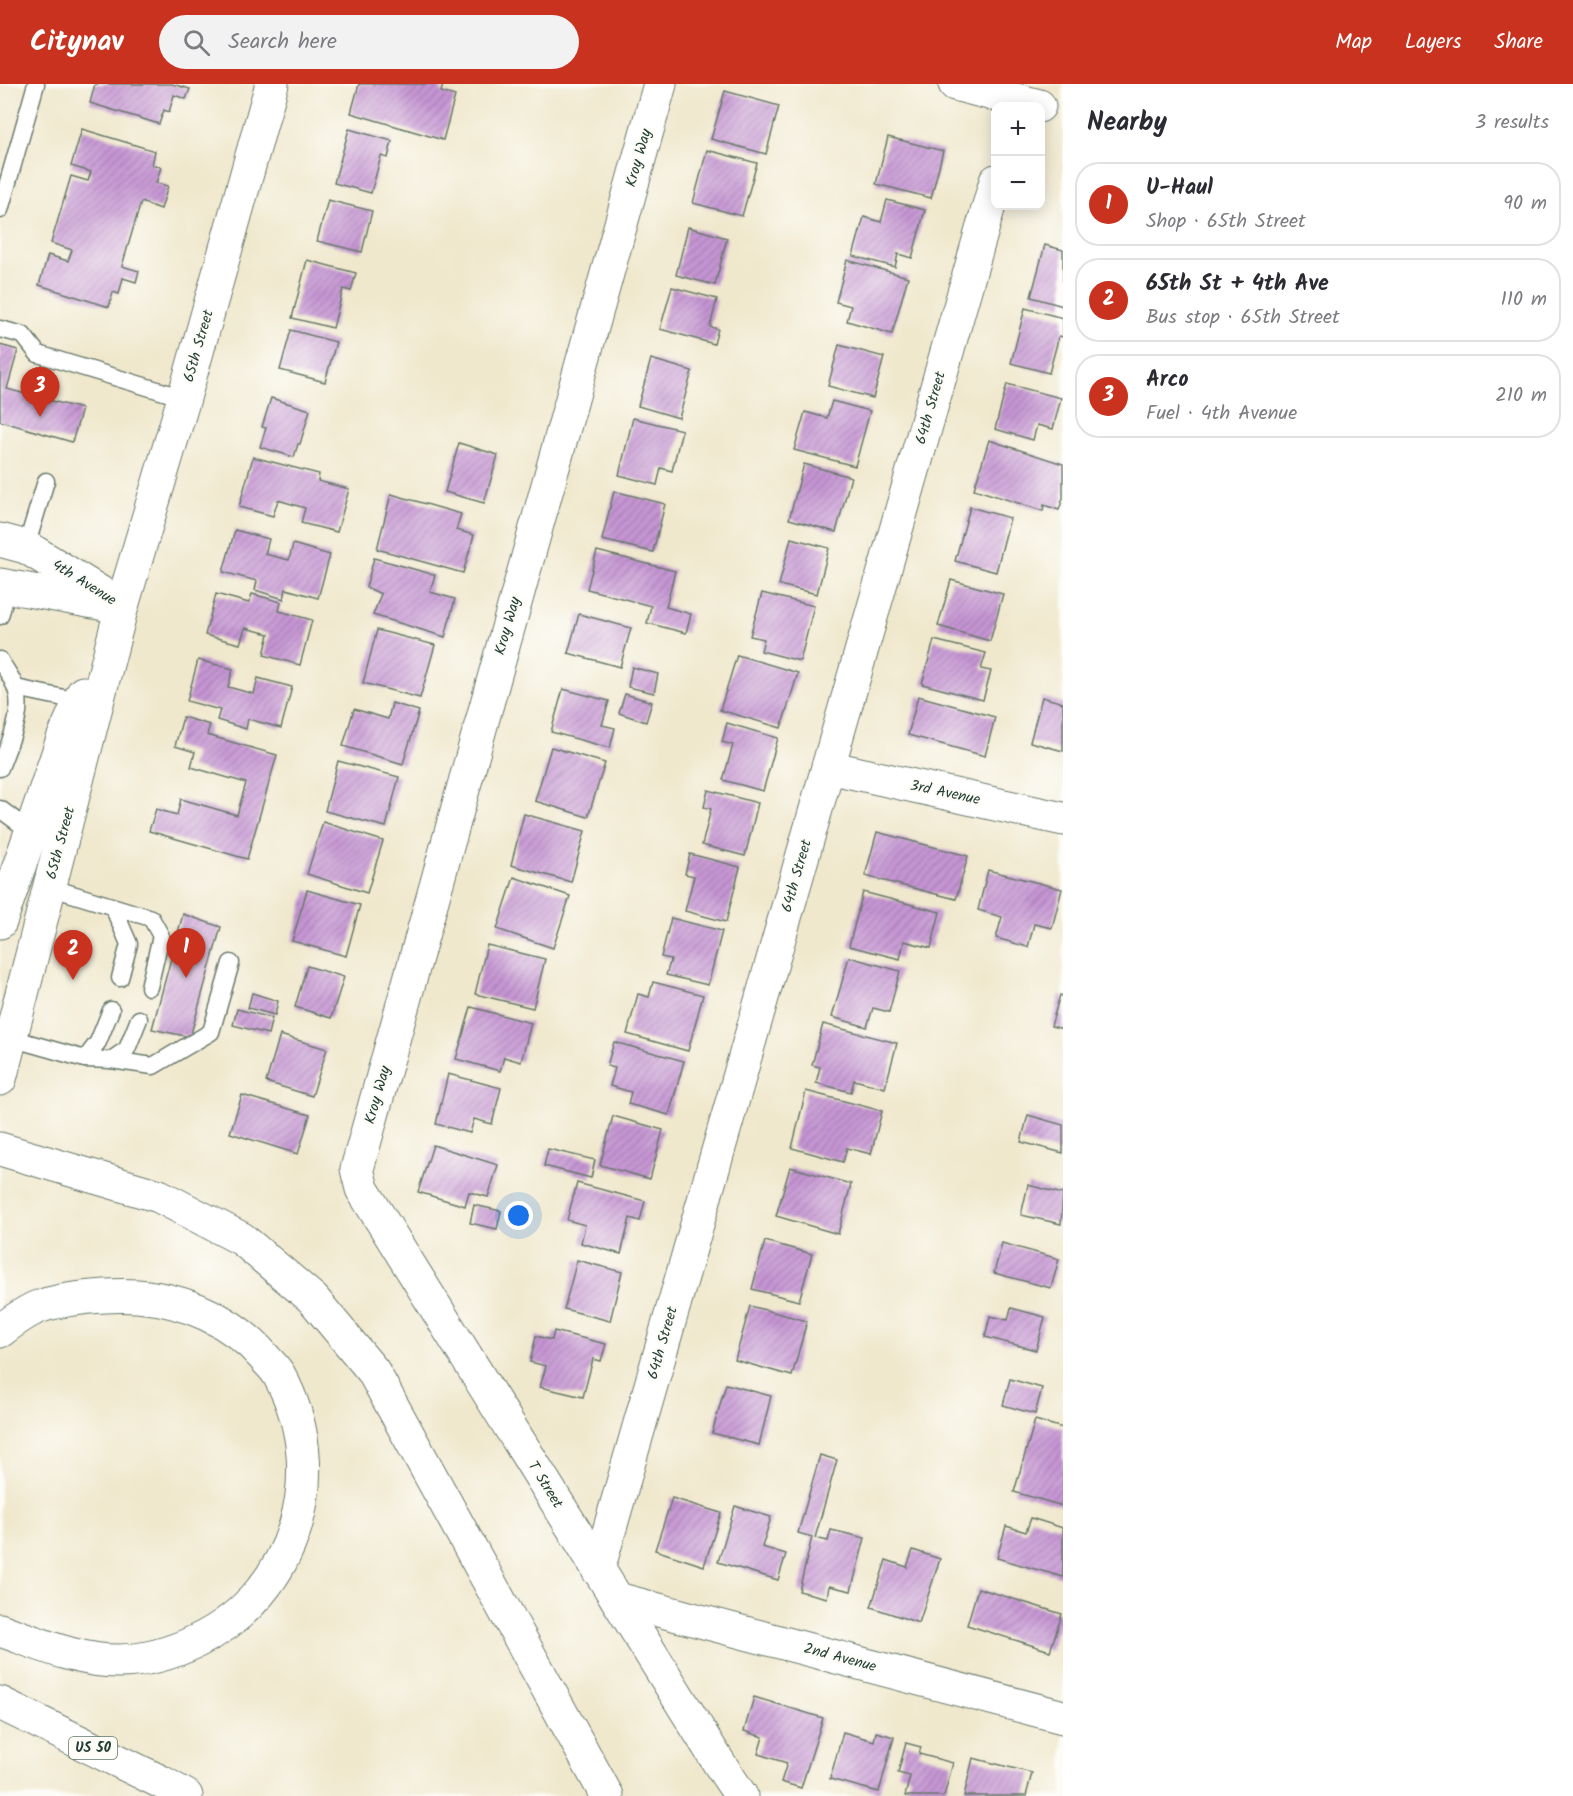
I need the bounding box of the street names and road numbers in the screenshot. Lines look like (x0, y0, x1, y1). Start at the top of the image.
street label: Kroy Way (619, 125, 659, 190)
street label: 65th Street (177, 307, 221, 385)
street label: 64th Street (909, 369, 953, 447)
street label: 4th Avenue (47, 554, 121, 612)
street label: Kroy Way (488, 593, 528, 658)
street label: 3rd Avenue (908, 774, 983, 812)
street label: 65th Street (40, 804, 82, 882)
street label: 64th Street (775, 837, 819, 915)
street label: Kroy Way (358, 1062, 398, 1127)
street label: 64th Street (641, 1304, 685, 1382)
street label: T Street (521, 1457, 569, 1514)
street label: 2nd Avenue (801, 1637, 879, 1679)
road number: US 50 (69, 1737, 117, 1759)

